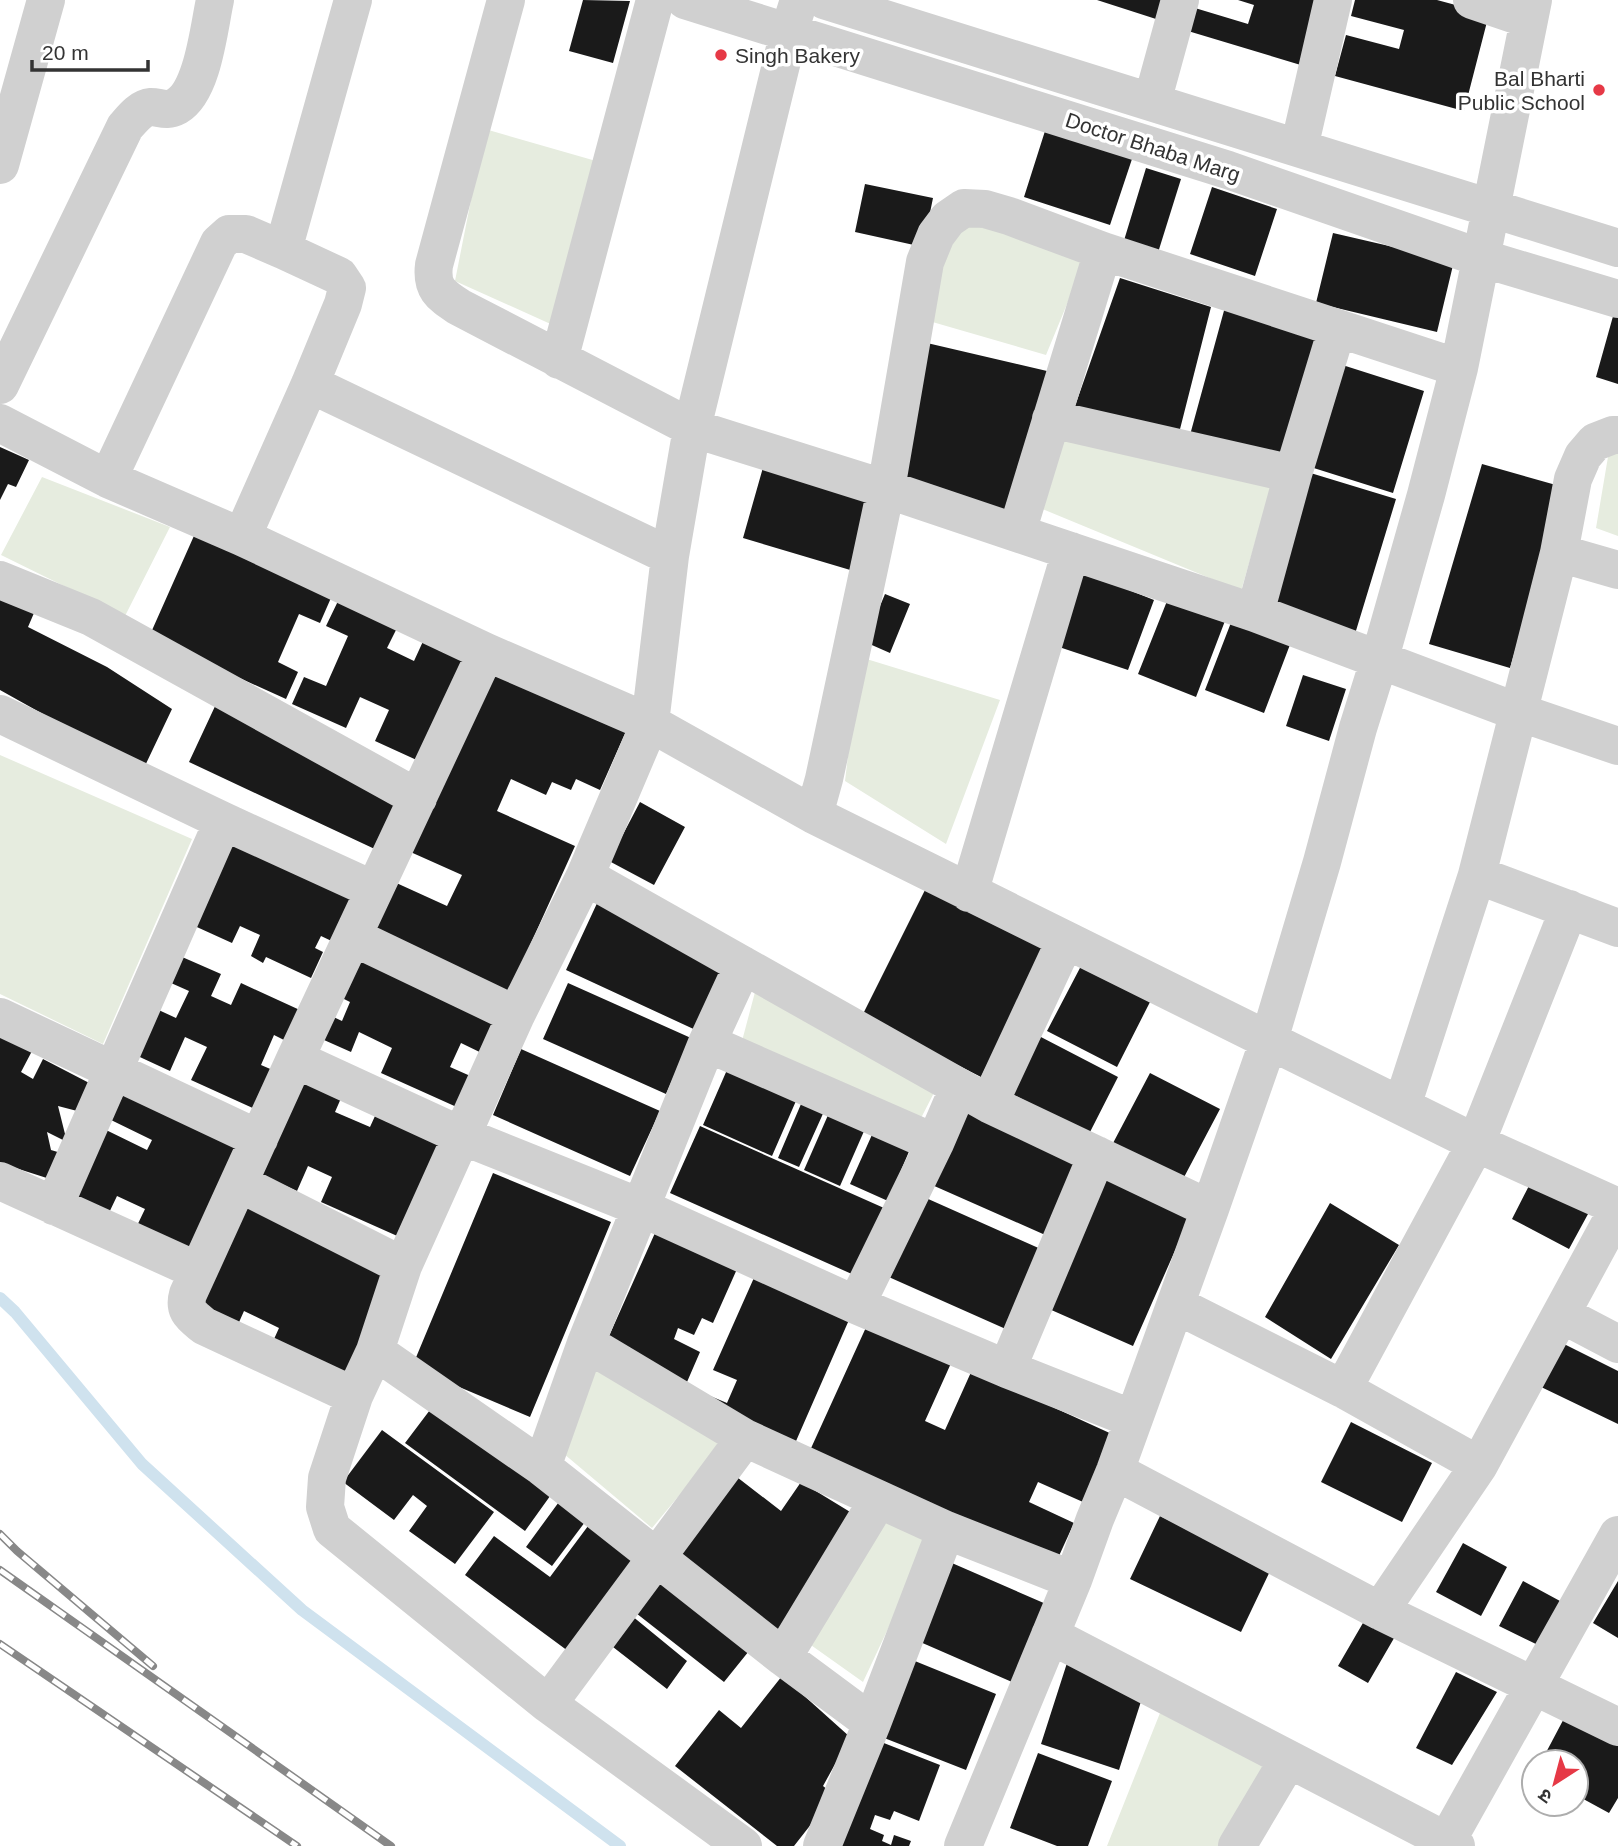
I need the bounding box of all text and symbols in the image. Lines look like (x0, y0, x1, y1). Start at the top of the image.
scale bar (32, 28, 147, 72)
text: 20 m (42, 41, 89, 64)
place label: Singh Bakery (735, 44, 860, 67)
marker: Singh Bakery (713, 47, 729, 63)
place label: Bal Bharti Public School (1458, 67, 1585, 114)
marker: Bal Bharti Public School (1591, 82, 1607, 98)
street label: Doctor Bhaba Marg (1063, 108, 1243, 186)
north arrow (1520, 1748, 1590, 1818)
text: उ (1534, 1784, 1556, 1808)

